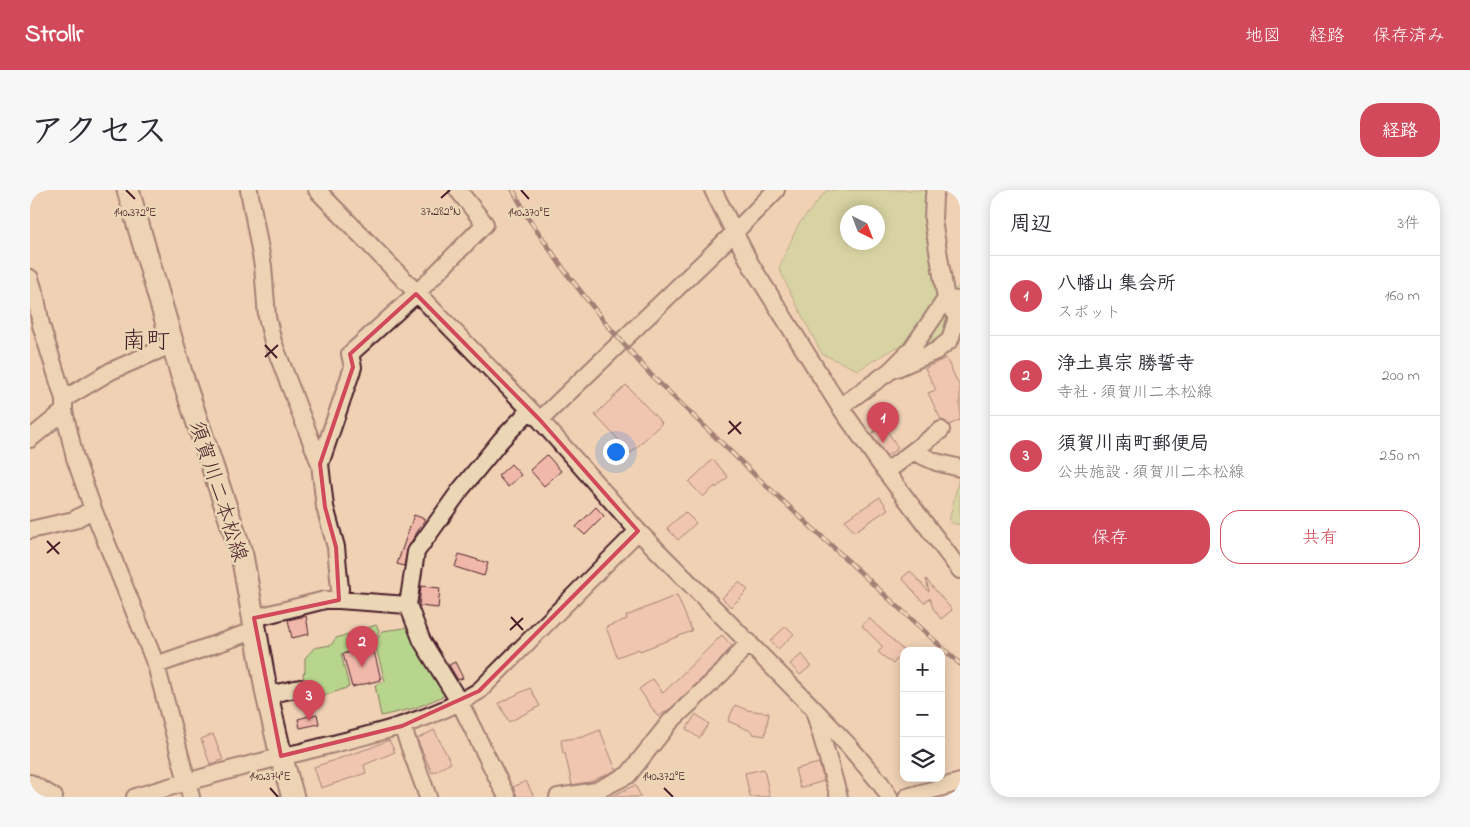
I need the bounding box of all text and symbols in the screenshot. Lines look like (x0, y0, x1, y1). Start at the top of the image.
text: Strollr (25, 18, 83, 53)
text: 地図 (1245, 24, 1281, 50)
text: 経路 (1309, 24, 1345, 50)
text: 保存済み (1373, 24, 1445, 50)
button: 経路 (1360, 103, 1440, 157)
text: アクセス (30, 108, 168, 159)
text: 37.282°N (421, 203, 461, 221)
text: 140.372°E (114, 204, 156, 222)
text: 140.370°E (508, 204, 550, 222)
north arrow (840, 205, 885, 250)
text: 周辺 (1010, 210, 1052, 240)
text: 3件 (1397, 212, 1420, 236)
text: 八幡山 集会所 (1057, 271, 1176, 298)
text: 1 (1023, 284, 1029, 308)
text: 160 m (1385, 284, 1420, 308)
text: スポット (1057, 301, 1121, 325)
district label: 南町 (122, 325, 170, 360)
text: 浄土真宗 勝誓寺 (1057, 351, 1195, 378)
text: 2 (1022, 364, 1030, 388)
text: 200 m (1382, 364, 1420, 388)
text: 寺社 · 須賀川二本松線 (1057, 381, 1212, 405)
pin: 1 (867, 402, 899, 443)
street label: 須賀川二本松線 (180, 417, 254, 566)
text: 須賀川南町郵便局 (1057, 431, 1209, 458)
your location (603, 439, 629, 465)
text: 3 (1023, 444, 1029, 468)
text: 250 m (1380, 444, 1420, 468)
text: 公共施設 · 須賀川二本松線 (1057, 461, 1244, 485)
button: 保存 (1010, 510, 1210, 564)
button: 共有 (1220, 510, 1420, 564)
pin: 2 (346, 626, 378, 667)
map controls (900, 647, 945, 782)
button: + (900, 647, 945, 692)
pin: 3 (293, 680, 325, 721)
button: − (900, 692, 945, 737)
button: layers (900, 737, 945, 782)
text: 140.374°E (249, 768, 291, 786)
text: 140.372°E (643, 768, 685, 786)

